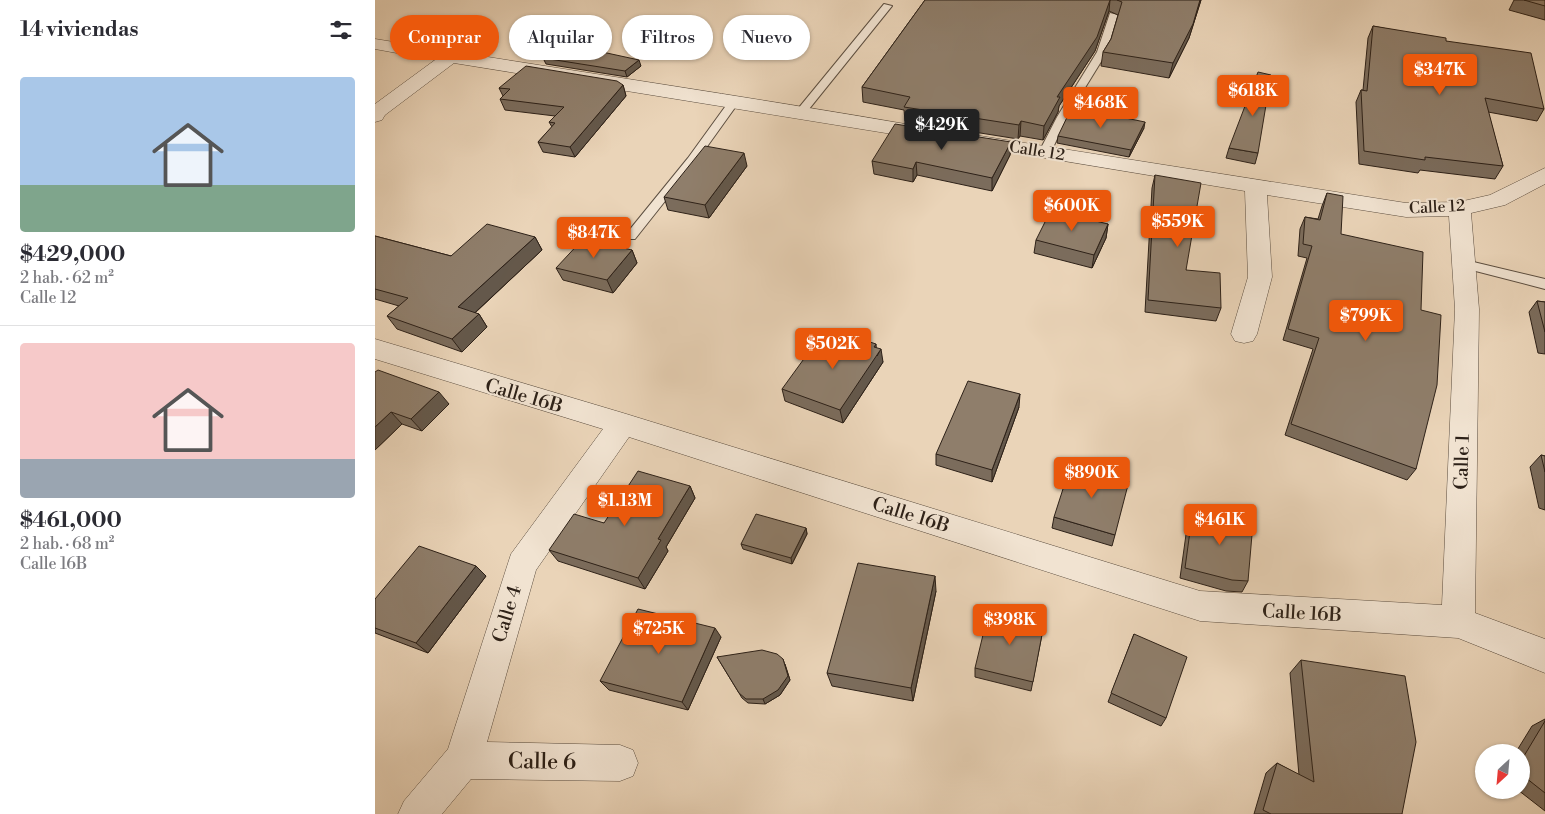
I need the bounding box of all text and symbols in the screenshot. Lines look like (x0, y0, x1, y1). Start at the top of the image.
chip: Comprar (390, 15, 499, 60)
chip: Alquilar (509, 15, 612, 60)
chip: Filtros (622, 15, 713, 60)
chip: Nuevo (723, 15, 810, 60)
icon: filters (327, 16, 355, 44)
text: 14 viviendas (20, 17, 138, 43)
pin: $347K (1405, 54, 1475, 96)
text: $347K (1414, 60, 1466, 80)
pin: $618K (1218, 74, 1288, 117)
text: $618K (1228, 81, 1278, 101)
pin: $468K (1066, 86, 1136, 129)
text: $468K (1074, 93, 1128, 113)
pin: $429K (907, 108, 977, 151)
icon: home (143, 110, 233, 200)
text: $429K (915, 115, 969, 135)
street label: Calle 12 (1008, 137, 1066, 165)
pin: $600K (1037, 190, 1107, 232)
text: $600K (1044, 196, 1100, 216)
street label: Calle 12 (1408, 196, 1466, 218)
pin: $559K (1143, 206, 1213, 248)
text: $559K (1152, 212, 1204, 232)
pin: $847K (559, 216, 629, 259)
text: $847K (568, 223, 620, 243)
text: $429,000 (20, 242, 125, 268)
text: 2 hab. · 62 m² (20, 268, 114, 288)
text: Calle 12 (20, 288, 76, 308)
pin: $799K (1331, 300, 1401, 342)
text: $799K (1340, 306, 1392, 326)
pin: $502K (798, 328, 868, 370)
text: $502K (806, 334, 860, 354)
street label: Calle 16B (482, 373, 566, 419)
icon: home (143, 375, 233, 465)
street label: Calle 1 (1449, 434, 1475, 490)
pin: $890K (1057, 456, 1127, 499)
text: $890K (1065, 463, 1119, 483)
pin: $1.13M (584, 484, 666, 527)
text: $1.13M (598, 491, 652, 511)
street label: Calle 16B (869, 492, 953, 538)
pin: $461K (1185, 504, 1255, 546)
text: $461,000 (20, 508, 122, 534)
text: $461K (1195, 510, 1245, 530)
text: 2 hab. · 68 m² (20, 534, 114, 554)
text: Calle 16B (20, 554, 87, 574)
street label: Calle 4 (487, 582, 527, 646)
street label: Calle 16B (1262, 599, 1342, 627)
pin: $398K (975, 604, 1045, 646)
text: $398K (984, 610, 1036, 630)
pin: $725K (624, 612, 694, 655)
text: $725K (633, 619, 685, 639)
north arrow (1475, 744, 1530, 799)
map controls (1475, 744, 1530, 799)
street label: Calle 6 (508, 748, 576, 776)

